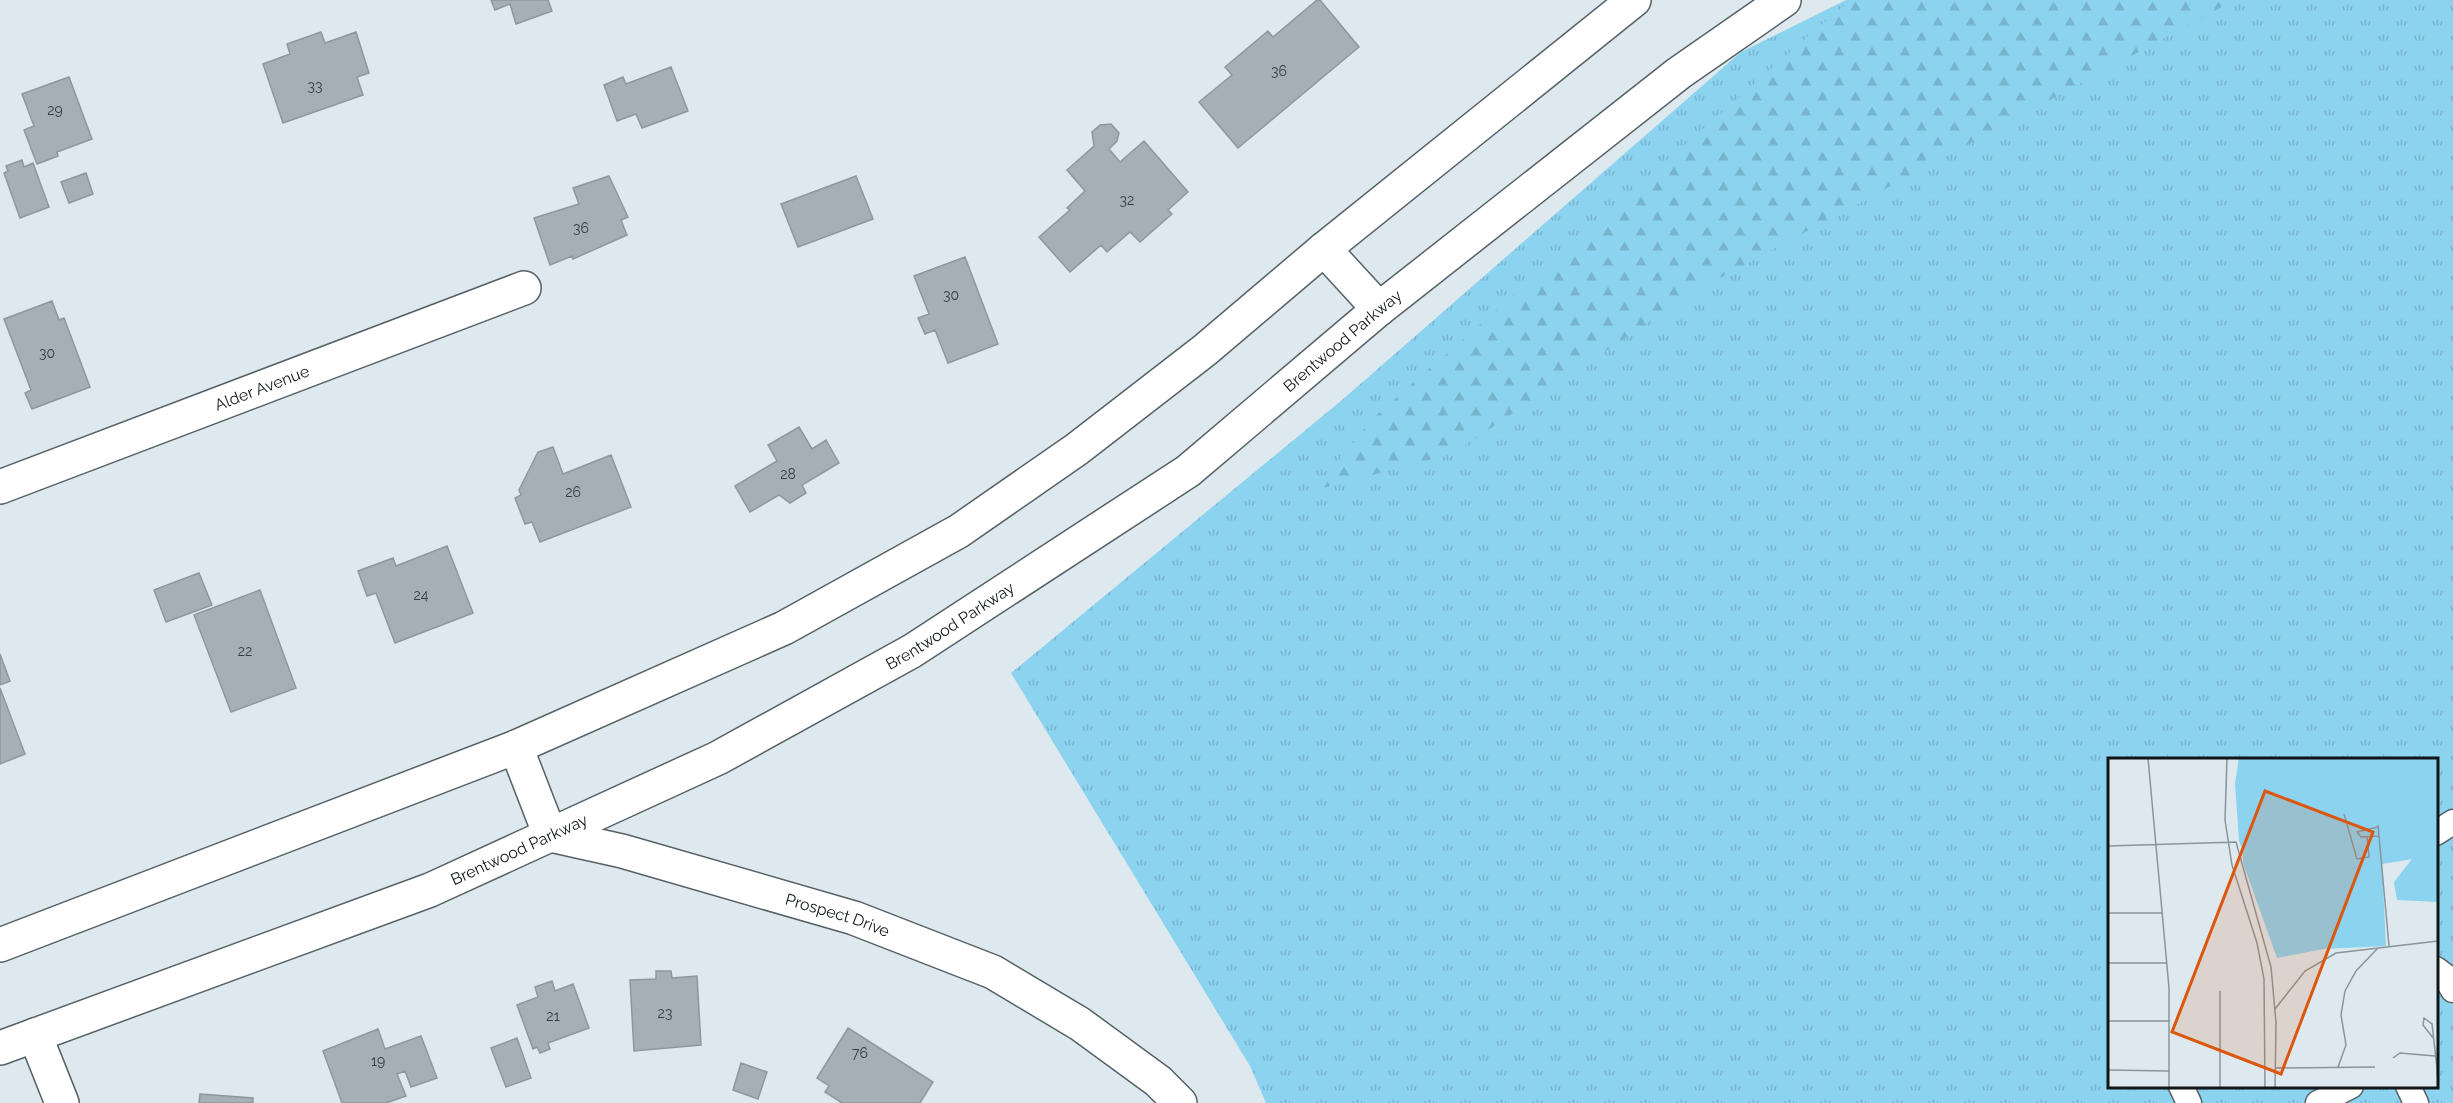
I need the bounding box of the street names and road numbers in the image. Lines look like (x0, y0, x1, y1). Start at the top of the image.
street label: Brentwood Parkway (1280, 286, 1406, 396)
street label: Alder Avenue (212, 361, 312, 415)
street label: Brentwood Parkway (882, 578, 1018, 674)
street label: Brentwood Parkway (448, 810, 591, 889)
street label: Prospect Drive (783, 890, 892, 941)

